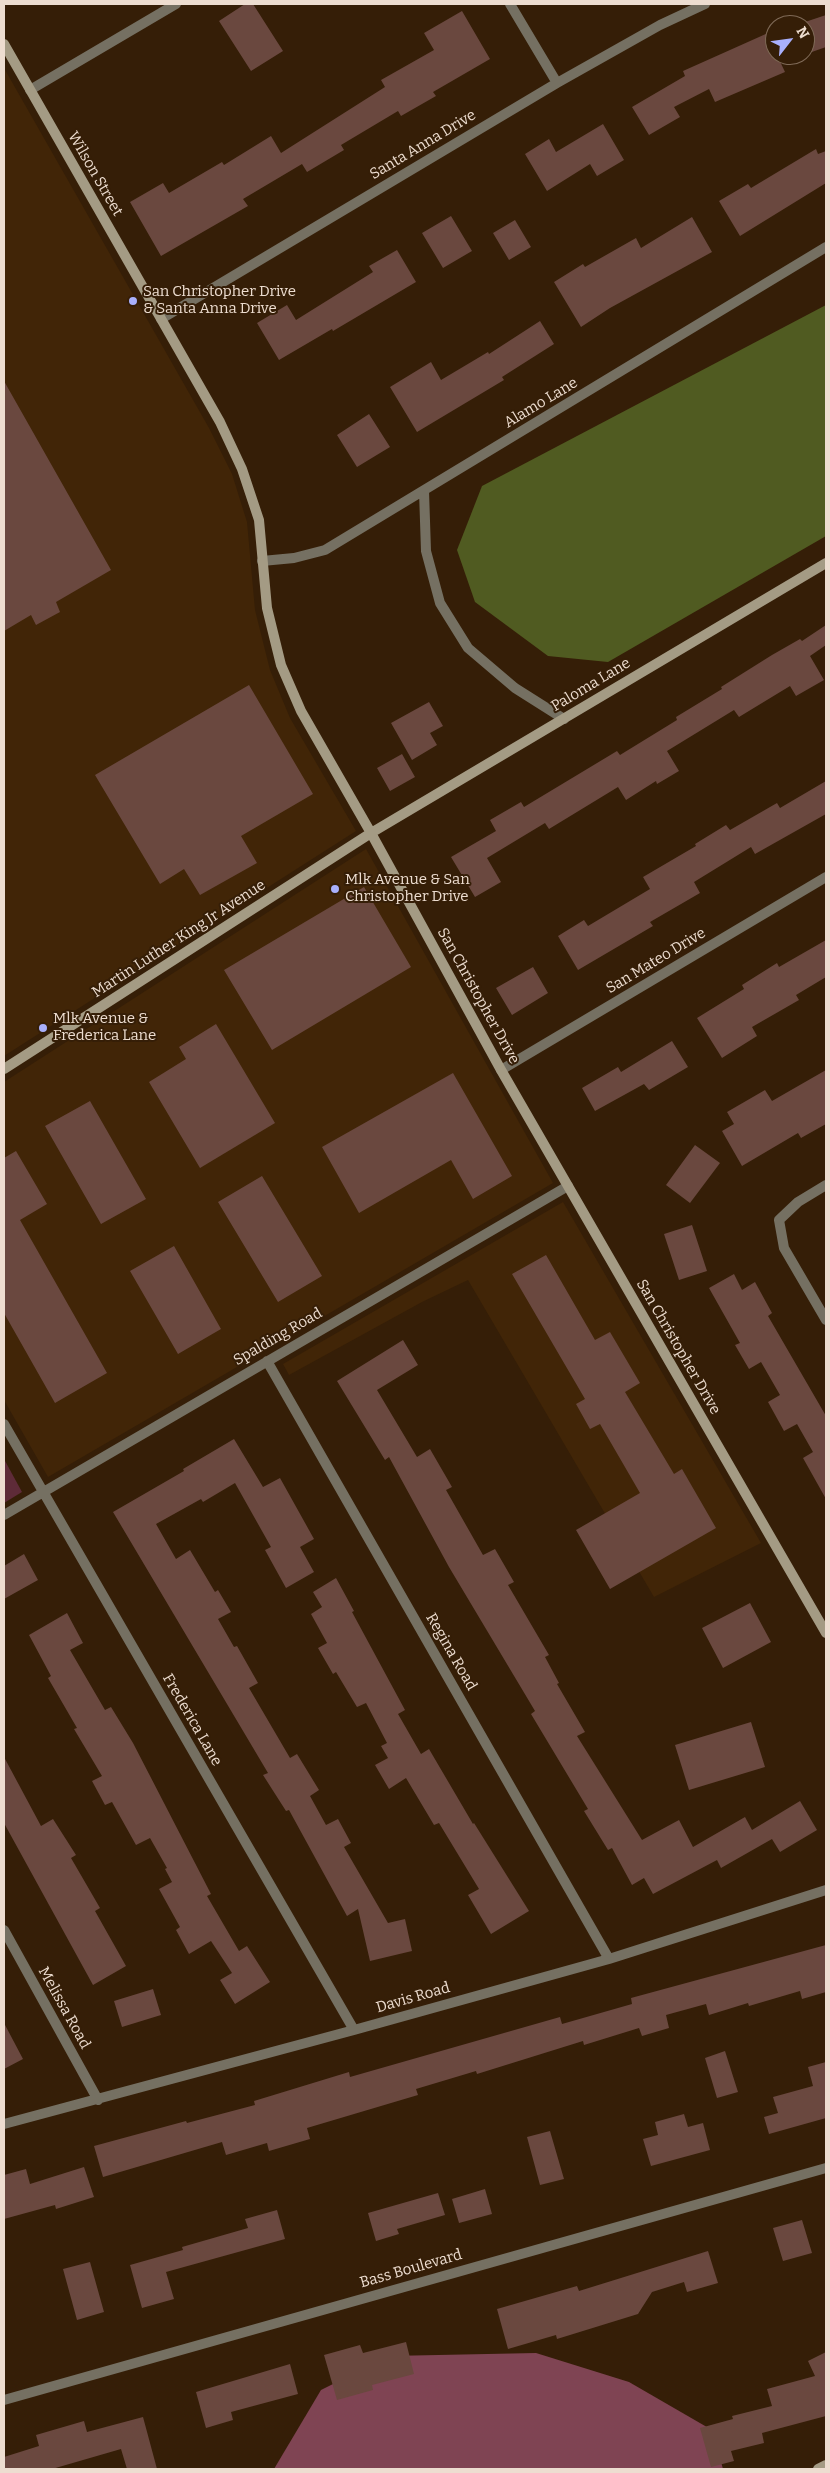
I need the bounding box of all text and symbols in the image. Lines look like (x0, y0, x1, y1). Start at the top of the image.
north arrow (765, 15, 815, 65)
text: N (792, 24, 813, 42)
street label: Santa Anna Drive (367, 106, 479, 184)
street label: Wilson Street (64, 129, 126, 219)
place label: San Christopher Drive & Santa Anna Drive (143, 283, 296, 318)
marker: San Christopher Drive & Santa Anna Drive (127, 295, 139, 307)
street label: Alamo Lane (501, 374, 581, 432)
street label: Paloma Lane (548, 654, 634, 716)
place label: Mlk Avenue & San Christopher Drive (345, 871, 470, 906)
street label: Martin Luther King Jr Avenue (89, 876, 269, 1002)
marker: Mlk Avenue & San Christopher Drive (329, 883, 341, 895)
street label: San Mateo Drive (603, 924, 709, 998)
street label: San Christopher Drive (433, 925, 523, 1067)
place label: Mlk Avenue & Frederica Lane (53, 1010, 156, 1045)
marker: Mlk Avenue & Frederica Lane (37, 1022, 49, 1034)
street label: San Christopher Drive (632, 1276, 724, 1418)
street label: Spalding Road (230, 1304, 326, 1370)
street label: Regina Road (422, 1610, 480, 1694)
street label: Frederica Lane (158, 1671, 226, 1769)
street label: Melissa Road (34, 1964, 94, 2052)
street label: Davis Road (374, 1979, 452, 2017)
street label: Bass Boulevard (358, 2246, 464, 2292)

